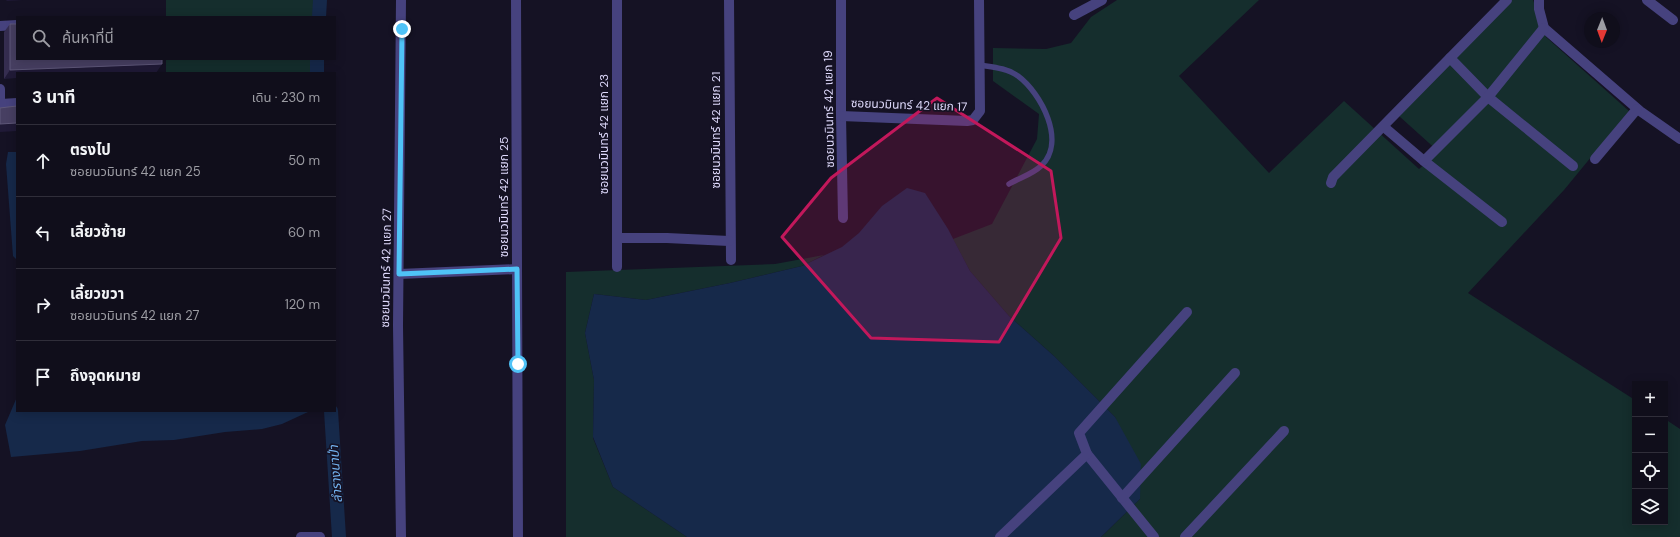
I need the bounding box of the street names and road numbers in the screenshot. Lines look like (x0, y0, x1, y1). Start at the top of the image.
street label: ซอยนวมินทร์ 42 แยก 19 (820, 50, 838, 168)
street label: ซอยนวมินทร์ 42 แยก 21 (708, 71, 724, 189)
street label: ซอยนวมินทร์ 42 แยก 23 (596, 74, 612, 194)
street label: ซอยนวมินทร์ 42 แยก 17 (850, 95, 968, 115)
street label: ซอยนวมินทร์ 42 แยก 25 (496, 137, 512, 257)
street label: ซอยนวมินทร์ 42 แยก 27 (377, 208, 395, 328)

